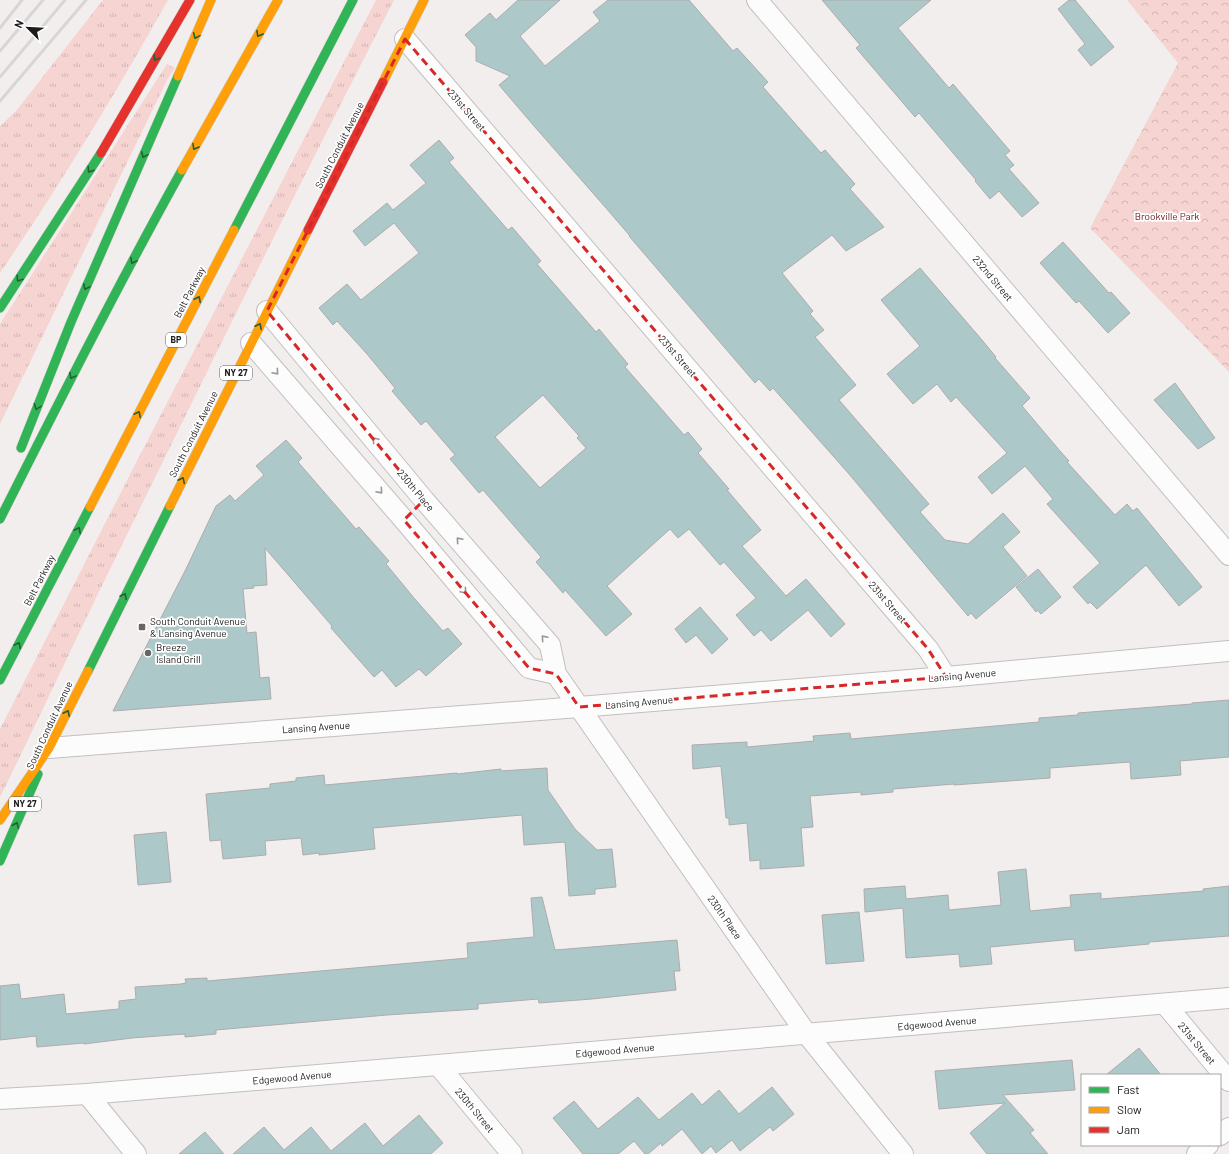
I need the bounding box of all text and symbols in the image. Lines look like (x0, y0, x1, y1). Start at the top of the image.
north arrow (8, 8, 48, 48)
text: N (11, 18, 26, 30)
one-way arrow (256, 30, 264, 37)
one-way arrow (192, 32, 200, 39)
one-way arrow (153, 54, 160, 61)
street label: 231st Street (446, 87, 489, 134)
street label: South Conduit Avenue (312, 100, 366, 190)
one-way arrow (193, 143, 200, 151)
one-way arrow (140, 151, 148, 158)
one-way arrow (87, 166, 95, 173)
park label: Brookville Park (1135, 210, 1199, 222)
street label: 232nd Street (970, 253, 1016, 304)
one-way arrow (130, 257, 137, 264)
street label: Belt Parkway (171, 264, 207, 320)
one-way arrow (16, 275, 24, 282)
one-way arrow (83, 282, 91, 290)
one-way arrow (193, 296, 201, 303)
one-way arrow (254, 323, 262, 330)
road number: BP (166, 333, 186, 347)
street label: 231st Street (657, 333, 700, 380)
road number: NY 27 (220, 366, 252, 380)
one-way arrow (272, 367, 279, 375)
one-way arrow (69, 372, 76, 379)
street label: South Conduit Avenue (166, 389, 220, 479)
one-way arrow (34, 404, 42, 411)
one-way arrow (133, 411, 141, 418)
one-way arrow (372, 438, 379, 445)
street label: 230th Place (395, 467, 437, 513)
one-way arrow (177, 477, 185, 484)
one-way arrow (375, 487, 382, 494)
one-way arrow (73, 526, 81, 534)
one-way arrow (456, 537, 463, 545)
street label: Belt Parkway (21, 552, 57, 608)
street label: 231st Street (867, 579, 910, 626)
one-way arrow (460, 586, 467, 593)
one-way arrow (120, 593, 127, 600)
place label: South Conduit Avenue & Lansing Avenue (150, 615, 245, 639)
marker: South Conduit Avenue & Lansing Avenue (137, 622, 147, 632)
one-way arrow (541, 635, 549, 643)
place label: Breeze Island Grill (156, 641, 201, 665)
one-way arrow (13, 642, 21, 649)
marker: Breeze Island Grill (143, 648, 153, 658)
street label: Lansing Avenue (928, 666, 996, 684)
street label: South Conduit Avenue (23, 679, 75, 771)
street label: Lansing Avenue (605, 693, 673, 711)
one-way arrow (62, 709, 69, 717)
street label: Lansing Avenue (282, 719, 350, 735)
road number: NY 27 (9, 797, 41, 811)
one-way arrow (11, 822, 19, 829)
street label: 230th Place (705, 893, 745, 941)
street label: Edgewood Avenue (897, 1014, 977, 1032)
street label: 231st Street (1176, 1019, 1218, 1067)
street label: Edgewood Avenue (575, 1041, 655, 1059)
street label: Edgewood Avenue (252, 1068, 332, 1086)
legend (1081, 1074, 1221, 1146)
text: Fast (1117, 1082, 1140, 1096)
street label: 230th Street (453, 1085, 497, 1135)
text: Slow (1117, 1102, 1142, 1116)
text: Jam (1117, 1122, 1140, 1136)

